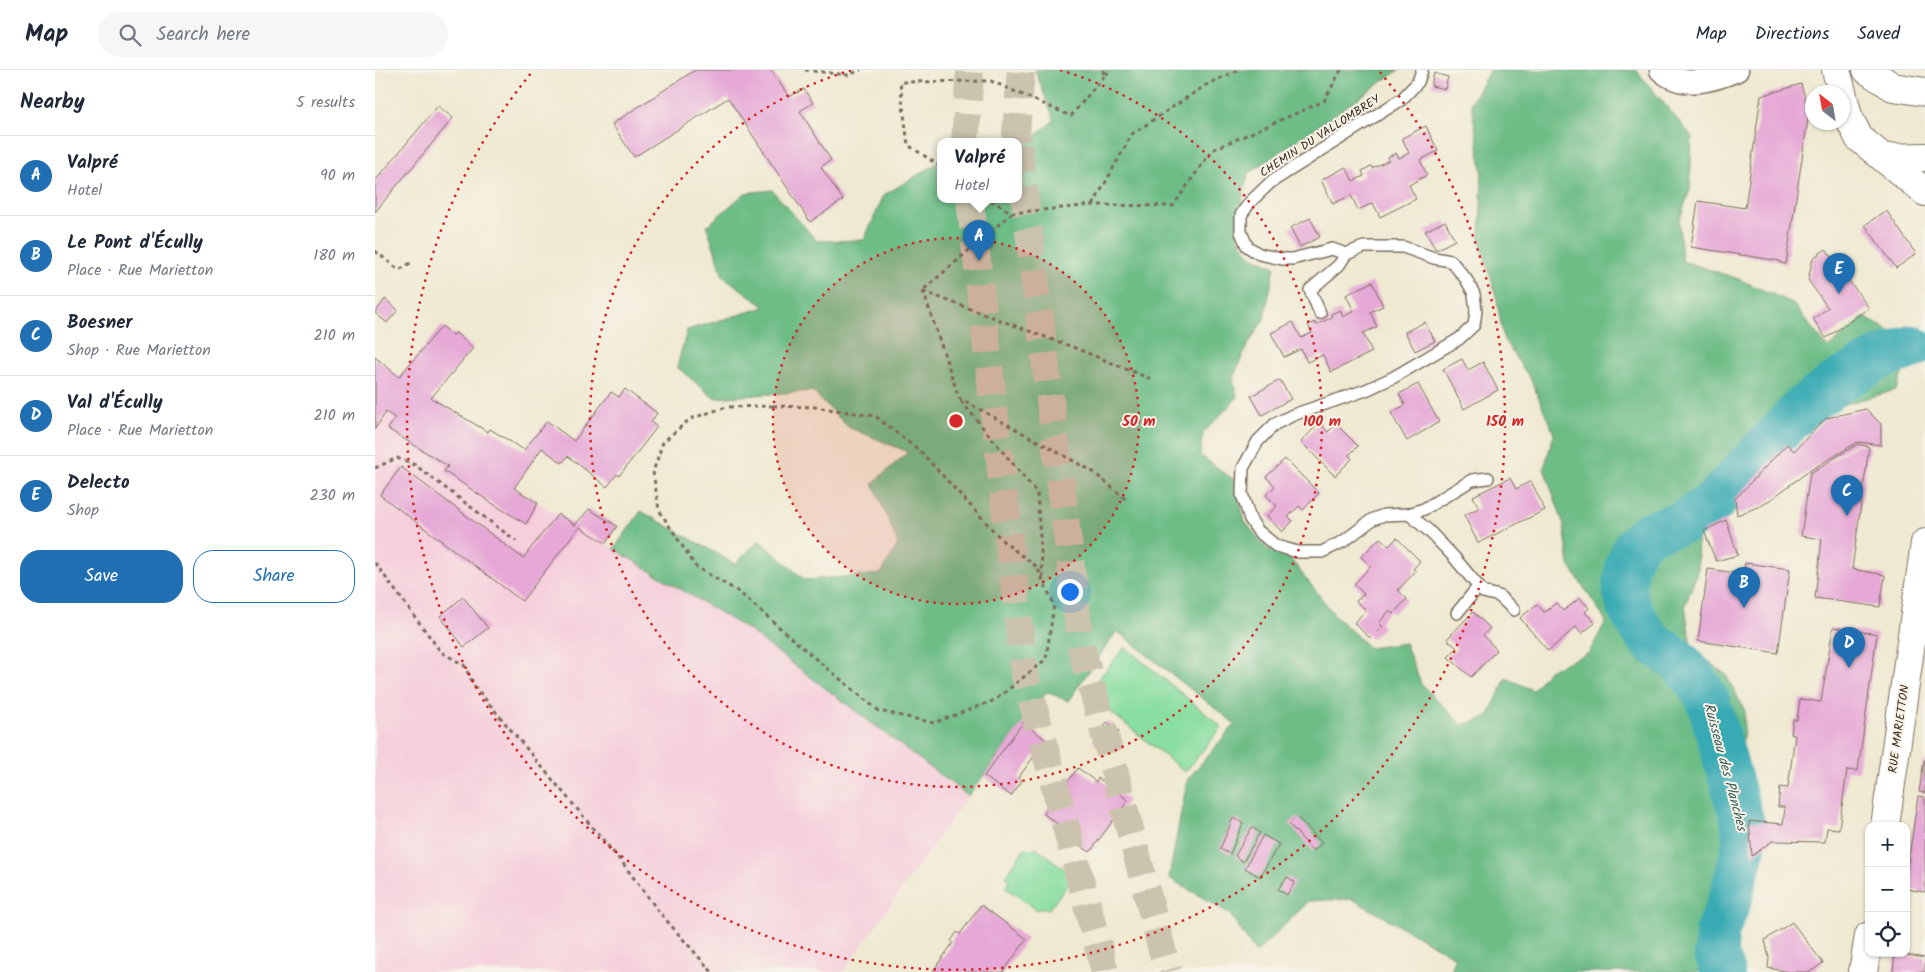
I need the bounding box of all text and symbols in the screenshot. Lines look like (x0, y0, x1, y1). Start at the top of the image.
search box (98, 12, 448, 57)
text: Map (25, 15, 68, 54)
text: Search here (156, 20, 250, 50)
text: Map (1695, 20, 1727, 49)
text: Directions (1755, 20, 1829, 49)
text: Saved (1857, 20, 1900, 49)
icon: search (116, 21, 144, 49)
north arrow (1805, 85, 1850, 130)
text: Nearby (20, 86, 85, 119)
street label: CHEMIN DU VALLOMBREY (1256, 89, 1385, 182)
text: 5 results (296, 90, 355, 115)
popup (937, 138, 1022, 203)
text: Valpré (954, 143, 1005, 173)
text: Valpré (67, 148, 118, 178)
text: A (31, 163, 41, 188)
text: 90 m (320, 163, 355, 188)
text: Hotel (954, 173, 989, 198)
text: Hotel (67, 178, 102, 203)
pin: A (963, 220, 995, 261)
text: Le Pont d'Écully (67, 228, 203, 258)
text: B (31, 243, 41, 268)
text: 180 m (313, 243, 355, 268)
pin: E (1823, 253, 1855, 294)
text: Place · Rue Marietton (67, 258, 213, 283)
text: Boesner (67, 308, 132, 338)
text: C (31, 323, 41, 348)
text: 210 m (314, 323, 355, 348)
text: Shop · Rue Marietton (67, 338, 211, 363)
text: Val d'Écully (67, 388, 163, 418)
text: D (31, 403, 41, 428)
text: 210 m (314, 403, 355, 428)
text: 50 m (1121, 410, 1156, 434)
text: 100 m (1303, 410, 1341, 434)
text: 150 m (1486, 410, 1524, 434)
centre of rings (947, 412, 965, 430)
text: Place · Rue Marietton (67, 418, 213, 443)
text: Delecto (67, 468, 130, 498)
pin: C (1831, 475, 1863, 516)
text: E (32, 483, 40, 508)
text: 230 m (309, 483, 355, 508)
text: Shop (67, 498, 99, 523)
button: Save (20, 550, 183, 603)
button: Share (193, 550, 355, 603)
pin: B (1728, 567, 1760, 608)
your location (1057, 579, 1083, 605)
pin: D (1833, 627, 1865, 668)
street label: RUE MARIETTON (1883, 684, 1915, 774)
water label: Ruisseau des Planches (1697, 701, 1753, 835)
map controls (1865, 822, 1910, 957)
button: + (1865, 822, 1910, 867)
button: − (1865, 867, 1910, 912)
button: locate (1865, 912, 1910, 957)

